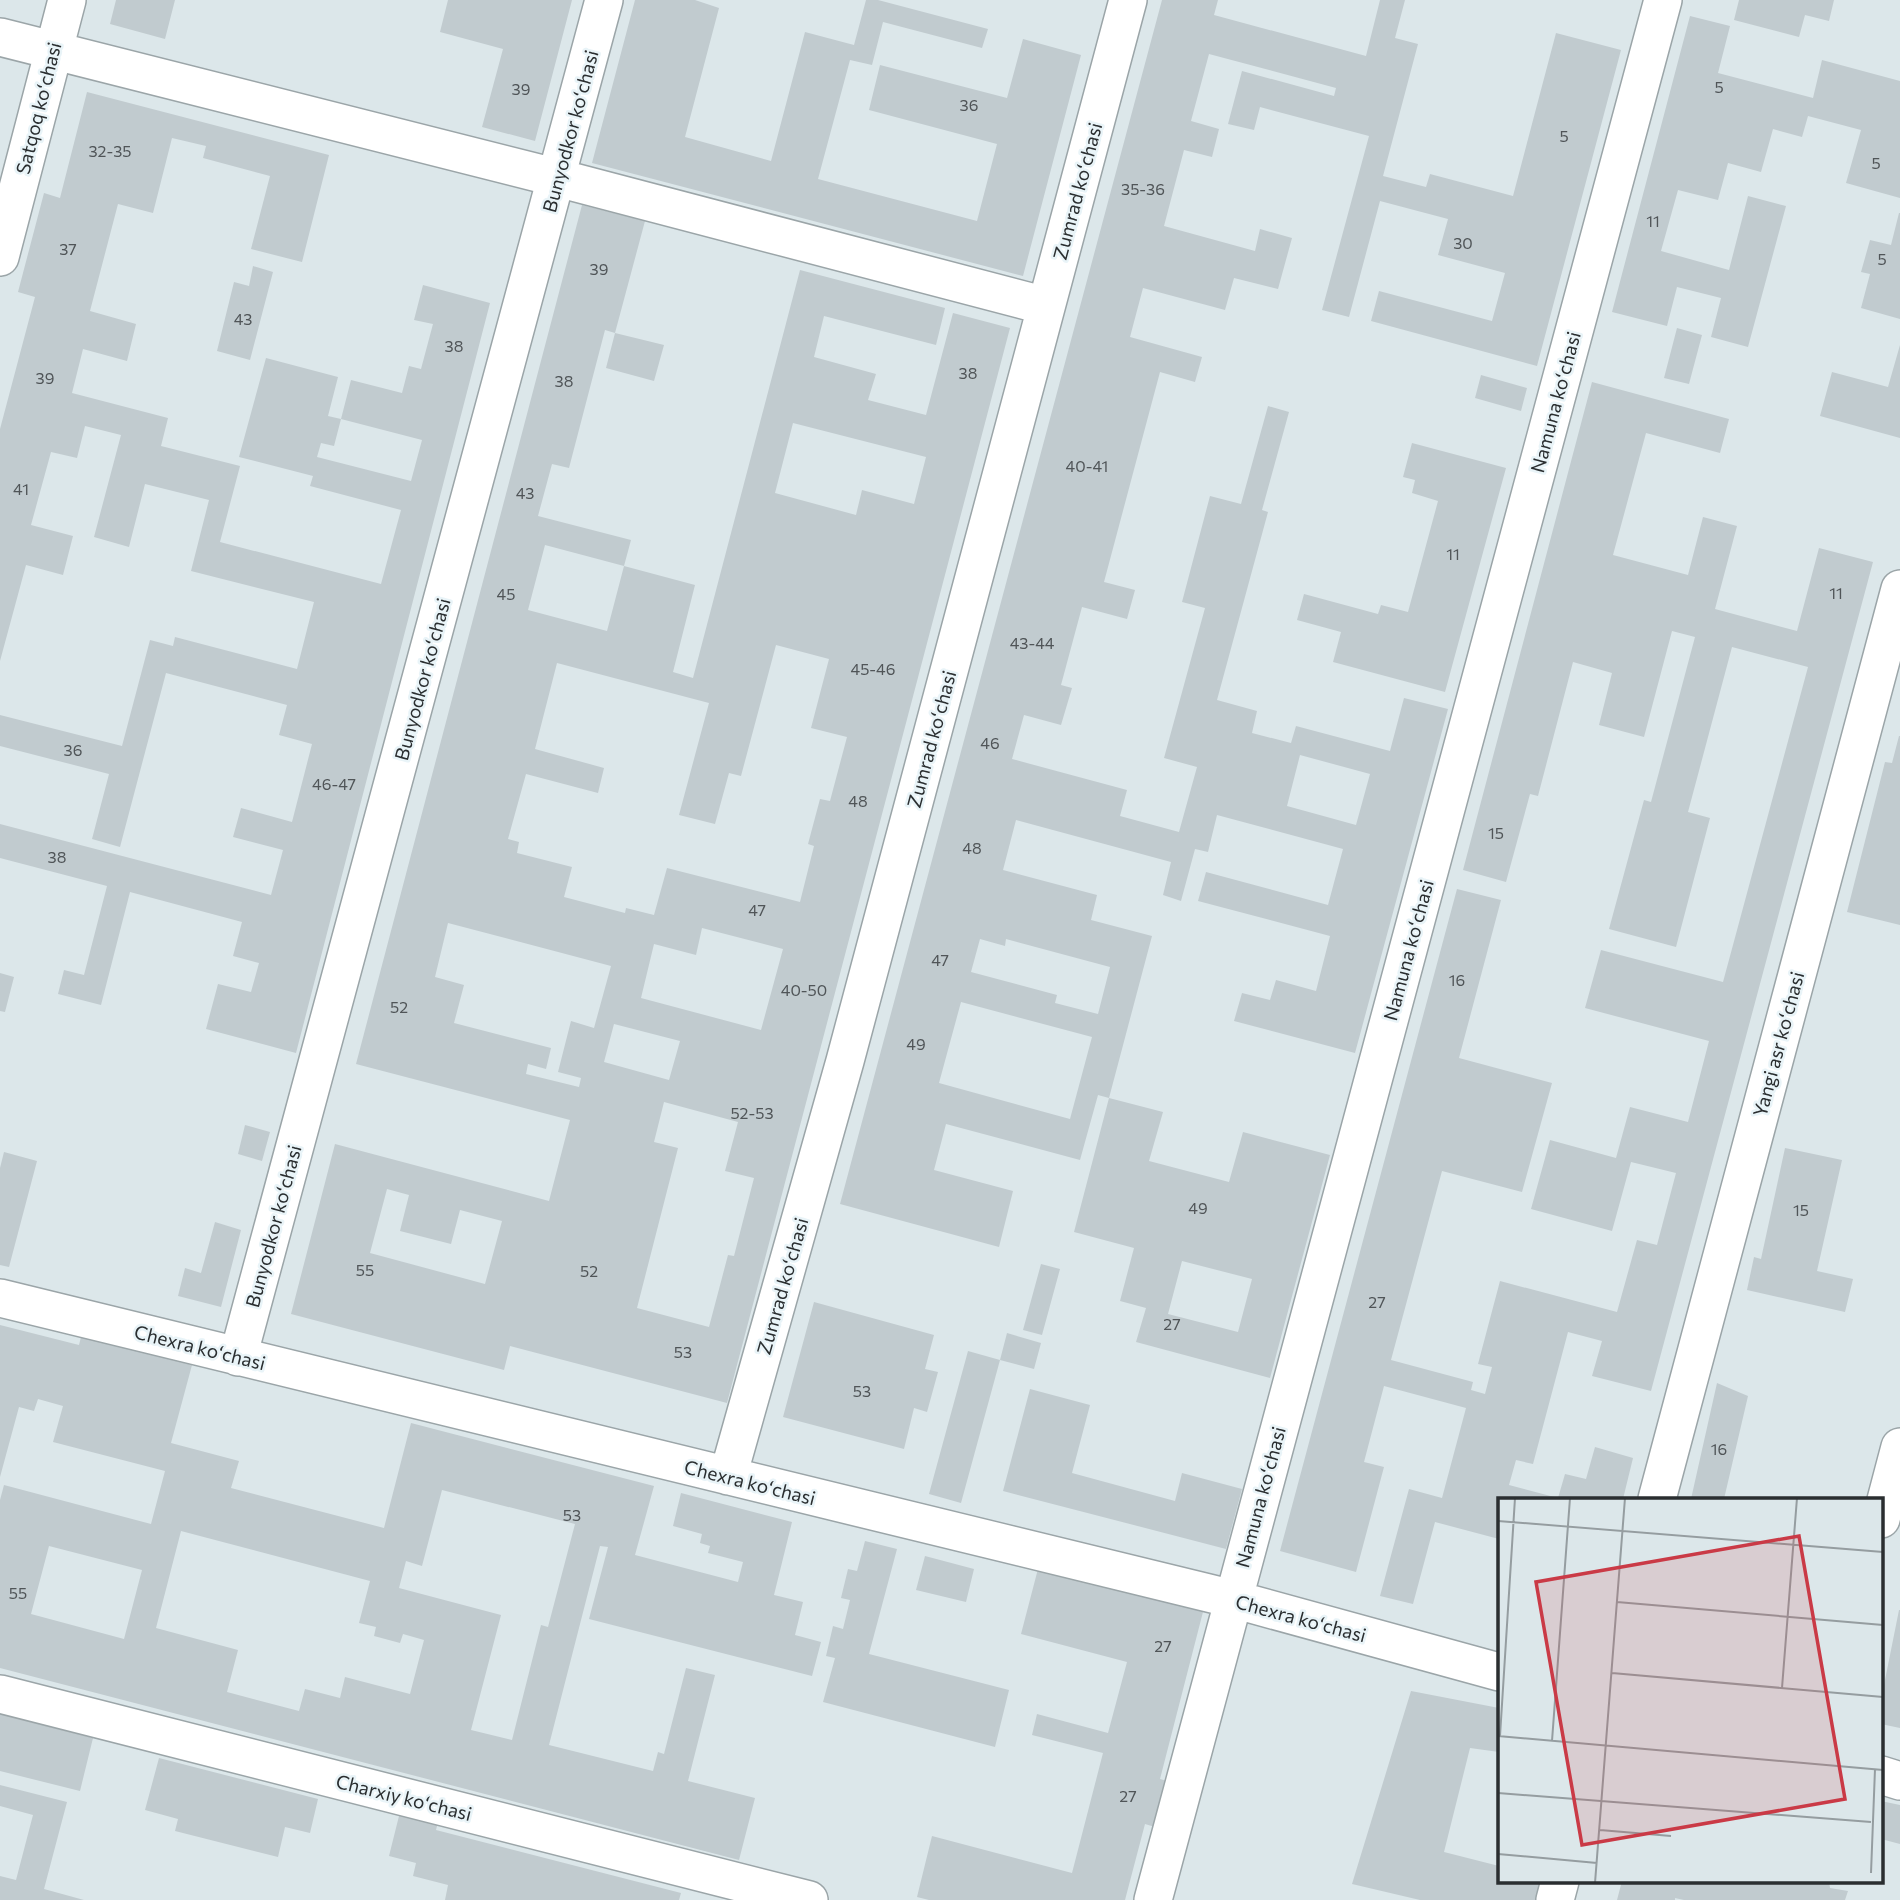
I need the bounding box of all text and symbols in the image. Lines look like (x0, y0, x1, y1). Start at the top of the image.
street label: Satqoq koʻchasi (10, 40, 66, 176)
street label: Bunyodkor koʻchasi (537, 47, 603, 215)
house number: 5 (1714, 77, 1724, 96)
house number: 39 (512, 79, 530, 98)
house number: 36 (960, 95, 978, 114)
street label: Zumrad koʻchasi (1048, 120, 1106, 262)
house number: 5 (1559, 126, 1569, 145)
house number: 32-35 (88, 141, 132, 160)
house number: 5 (1871, 153, 1881, 172)
house number: 35-36 (1121, 179, 1165, 198)
house number: 11 (1646, 211, 1660, 230)
house number: 30 (1453, 233, 1473, 252)
house number: 37 (59, 239, 77, 258)
house number: 5 (1877, 249, 1887, 268)
house number: 39 (590, 259, 608, 278)
house number: 43 (234, 309, 252, 328)
street label: Namuna koʻchasi (1525, 329, 1585, 475)
house number: 38 (445, 336, 463, 355)
house number: 38 (959, 363, 977, 382)
house number: 39 (36, 368, 54, 387)
house number: 38 (555, 371, 573, 390)
house number: 40-41 (1066, 456, 1108, 475)
house number: 41 (13, 479, 29, 498)
house number: 43 (516, 483, 534, 502)
house number: 11 (1446, 544, 1460, 563)
house number: 11 (1829, 583, 1843, 602)
house number: 45 (497, 584, 515, 603)
street label: Bunyodkor koʻchasi (389, 595, 455, 763)
house number: 43-44 (1010, 633, 1055, 652)
house number: 45-46 (851, 659, 895, 678)
street label: Zumrad koʻchasi (902, 668, 960, 810)
house number: 46 (980, 733, 1000, 752)
house number: 36 (64, 740, 82, 759)
house number: 46-47 (312, 774, 356, 793)
house number: 48 (848, 791, 868, 810)
house number: 15 (1488, 823, 1504, 842)
house number: 48 (962, 838, 982, 857)
house number: 38 (48, 847, 66, 866)
street label: Namuna koʻchasi (1378, 877, 1438, 1023)
house number: 47 (748, 900, 766, 919)
house number: 47 (931, 950, 949, 969)
street label: Yangi asr koʻchasi (1748, 969, 1808, 1119)
house number: 16 (1449, 970, 1465, 989)
house number: 40-50 (781, 980, 827, 999)
house number: 52 (390, 997, 408, 1016)
house number: 49 (906, 1034, 926, 1053)
house number: 52-53 (730, 1103, 774, 1122)
street label: Bunyodkor koʻchasi (240, 1142, 306, 1310)
house number: 49 (1188, 1198, 1208, 1217)
house number: 15 (1793, 1200, 1809, 1219)
street label: Zumrad koʻchasi (751, 1215, 813, 1357)
house number: 55 (356, 1260, 374, 1279)
house number: 52 (580, 1261, 598, 1280)
house number: 27 (1368, 1292, 1386, 1311)
house number: 27 (1163, 1314, 1181, 1333)
street label: Chexra koʻchasi (132, 1320, 268, 1374)
house number: 53 (674, 1342, 692, 1361)
house number: 53 (853, 1381, 871, 1400)
street label: Namuna koʻchasi (1230, 1424, 1290, 1570)
house number: 16 (1711, 1439, 1727, 1458)
street label: Chexra koʻchasi (682, 1455, 818, 1509)
inset map (1498, 1498, 1882, 1882)
house number: 53 (563, 1505, 581, 1524)
house number: 55 (9, 1583, 27, 1602)
street label: Chexra koʻchasi (1233, 1590, 1369, 1646)
house number: 27 (1154, 1636, 1172, 1655)
street label: Charxiy koʻchasi (334, 1769, 474, 1825)
house number: 27 (1119, 1786, 1137, 1805)

